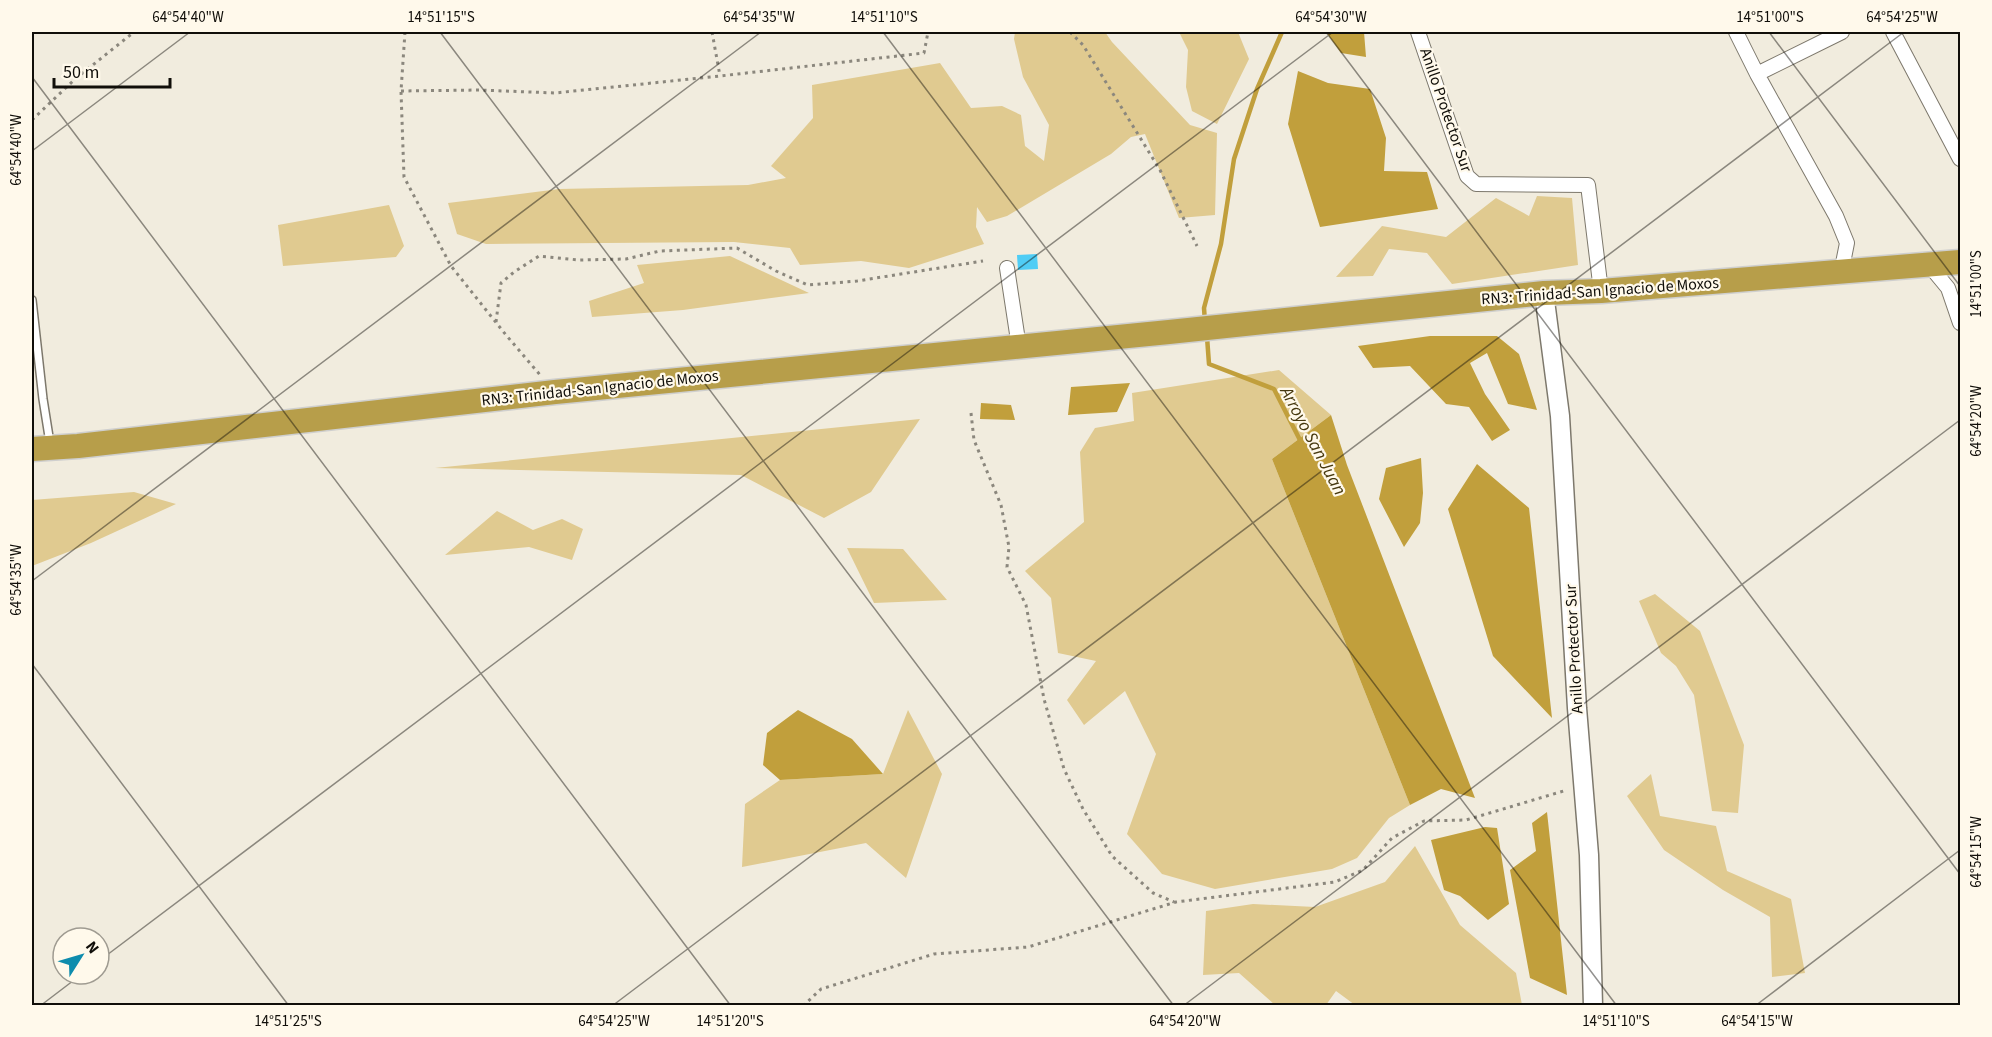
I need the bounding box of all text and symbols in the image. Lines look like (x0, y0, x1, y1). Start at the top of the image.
text: 64°54'40"W (152, 7, 224, 28)
text: 14°51'15"S (407, 7, 475, 28)
text: 64°54'35"W (723, 7, 795, 28)
text: 14°51'10"S (850, 7, 918, 28)
text: 64°54'30"W (1295, 7, 1367, 28)
text: 14°51'00"S (1736, 7, 1804, 28)
text: 64°54'25"W (1866, 7, 1938, 28)
street label: Anillo Protector Sur (1414, 45, 1478, 175)
scale bar (54, 51, 170, 89)
text: 50 m (63, 60, 99, 85)
text: 64°54'40"W (6, 114, 27, 186)
text: 14°51'00"S (1966, 250, 1987, 318)
street label: RN3: Trinidad-San Ignacio de Moxos (1480, 272, 1720, 310)
street label: RN3: Trinidad-San Ignacio de Moxos (480, 365, 720, 411)
water label: Arroyo San Juan (1273, 381, 1352, 500)
text: 64°54'20"W (1966, 385, 1987, 457)
text: 64°54'35"W (6, 544, 27, 616)
street label: Anillo Protector Sur (1560, 583, 1588, 714)
text: 64°54'15"W (1966, 816, 1987, 888)
north arrow (51, 926, 111, 986)
text: N (80, 937, 104, 958)
text: 14°51'25"S (254, 1011, 322, 1032)
text: 64°54'25"W (578, 1011, 650, 1032)
text: 14°51'20"S (696, 1011, 764, 1032)
text: 64°54'20"W (1149, 1011, 1221, 1032)
text: 14°51'10"S (1582, 1011, 1650, 1032)
text: 64°54'15"W (1721, 1011, 1793, 1032)

